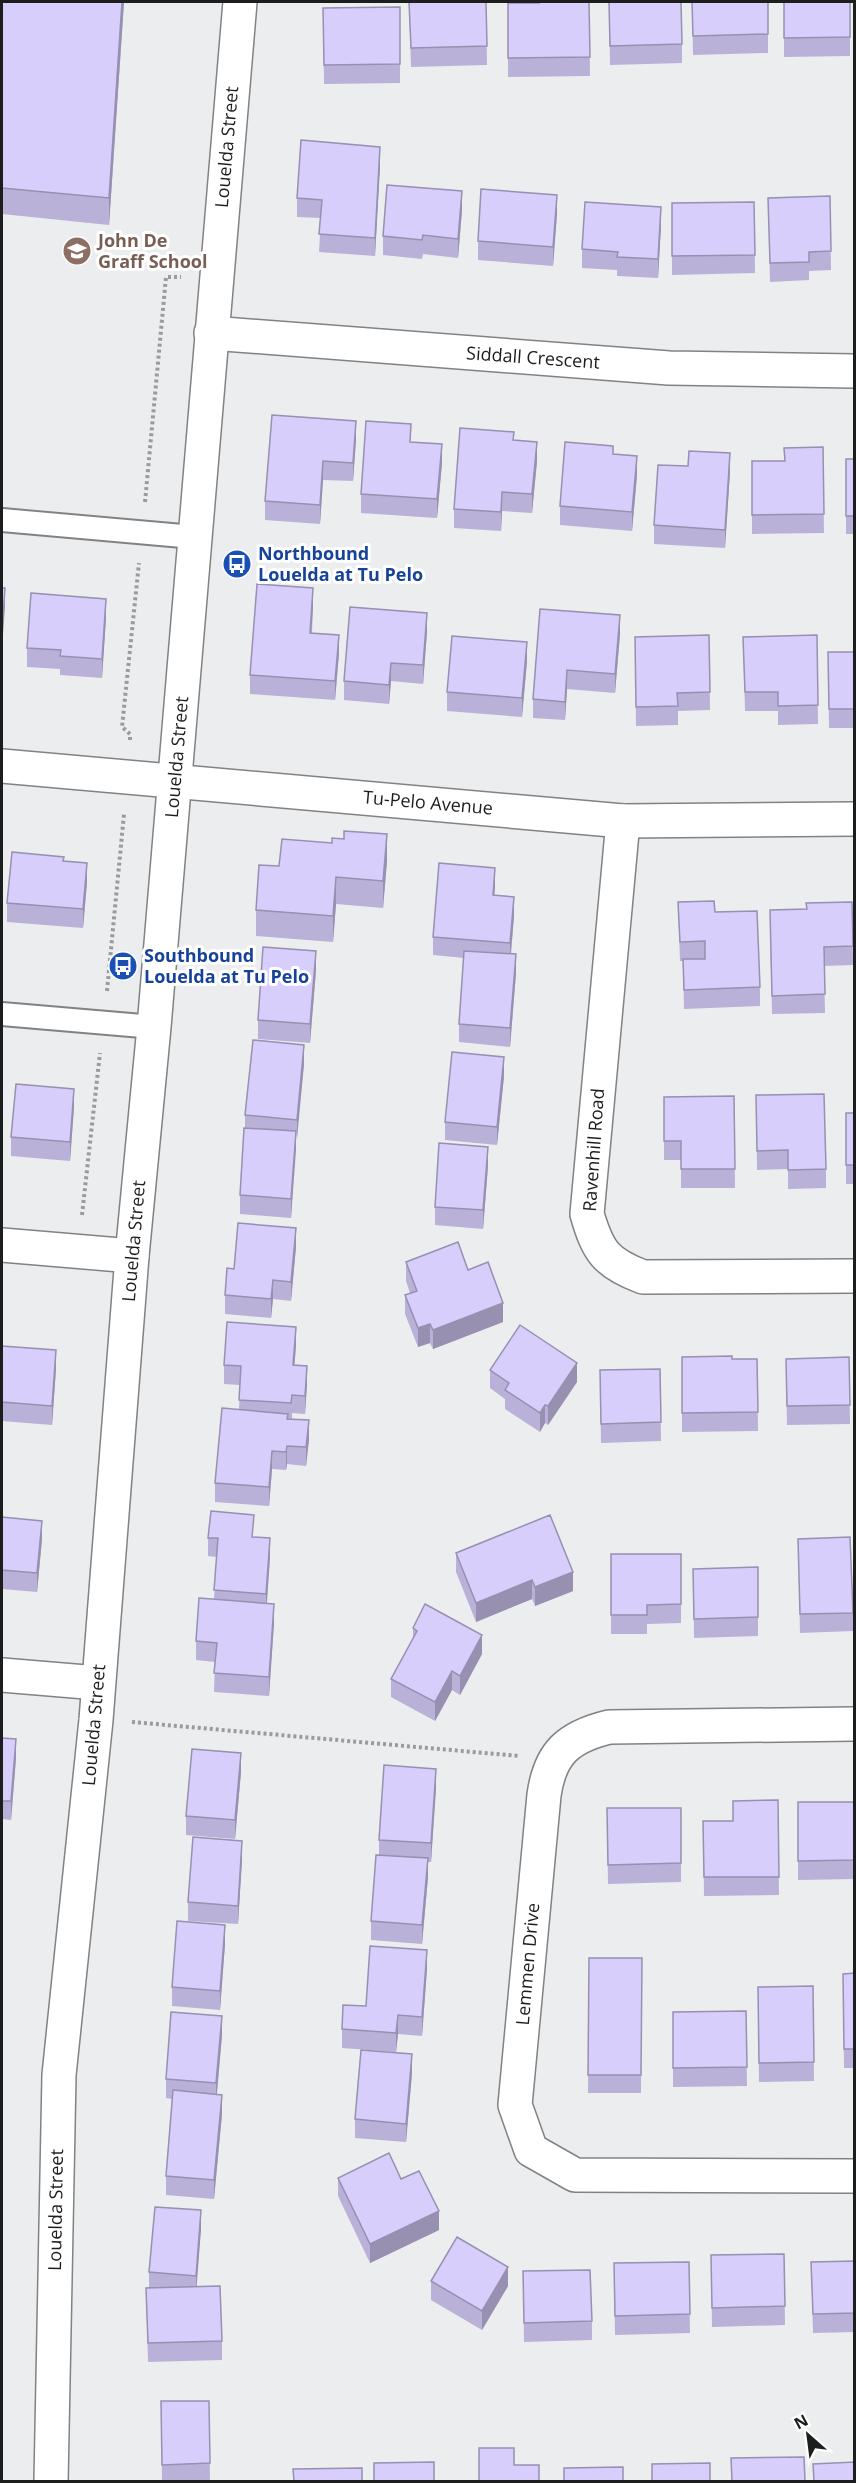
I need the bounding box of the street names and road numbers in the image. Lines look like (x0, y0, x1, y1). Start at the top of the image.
street label: Louelda Street (209, 85, 243, 209)
street label: Siddall Crescent (466, 340, 601, 374)
street label: Louelda Street (159, 695, 193, 819)
street label: Tu-Pelo Avenue (362, 784, 494, 820)
street label: Ravenhill Road (577, 1087, 609, 1212)
street label: Louelda Street (116, 1179, 150, 1303)
street label: Louelda Street (76, 1663, 110, 1787)
street label: Lemmen Drive (510, 1902, 544, 2026)
street label: Louelda Street (42, 2149, 68, 2271)

